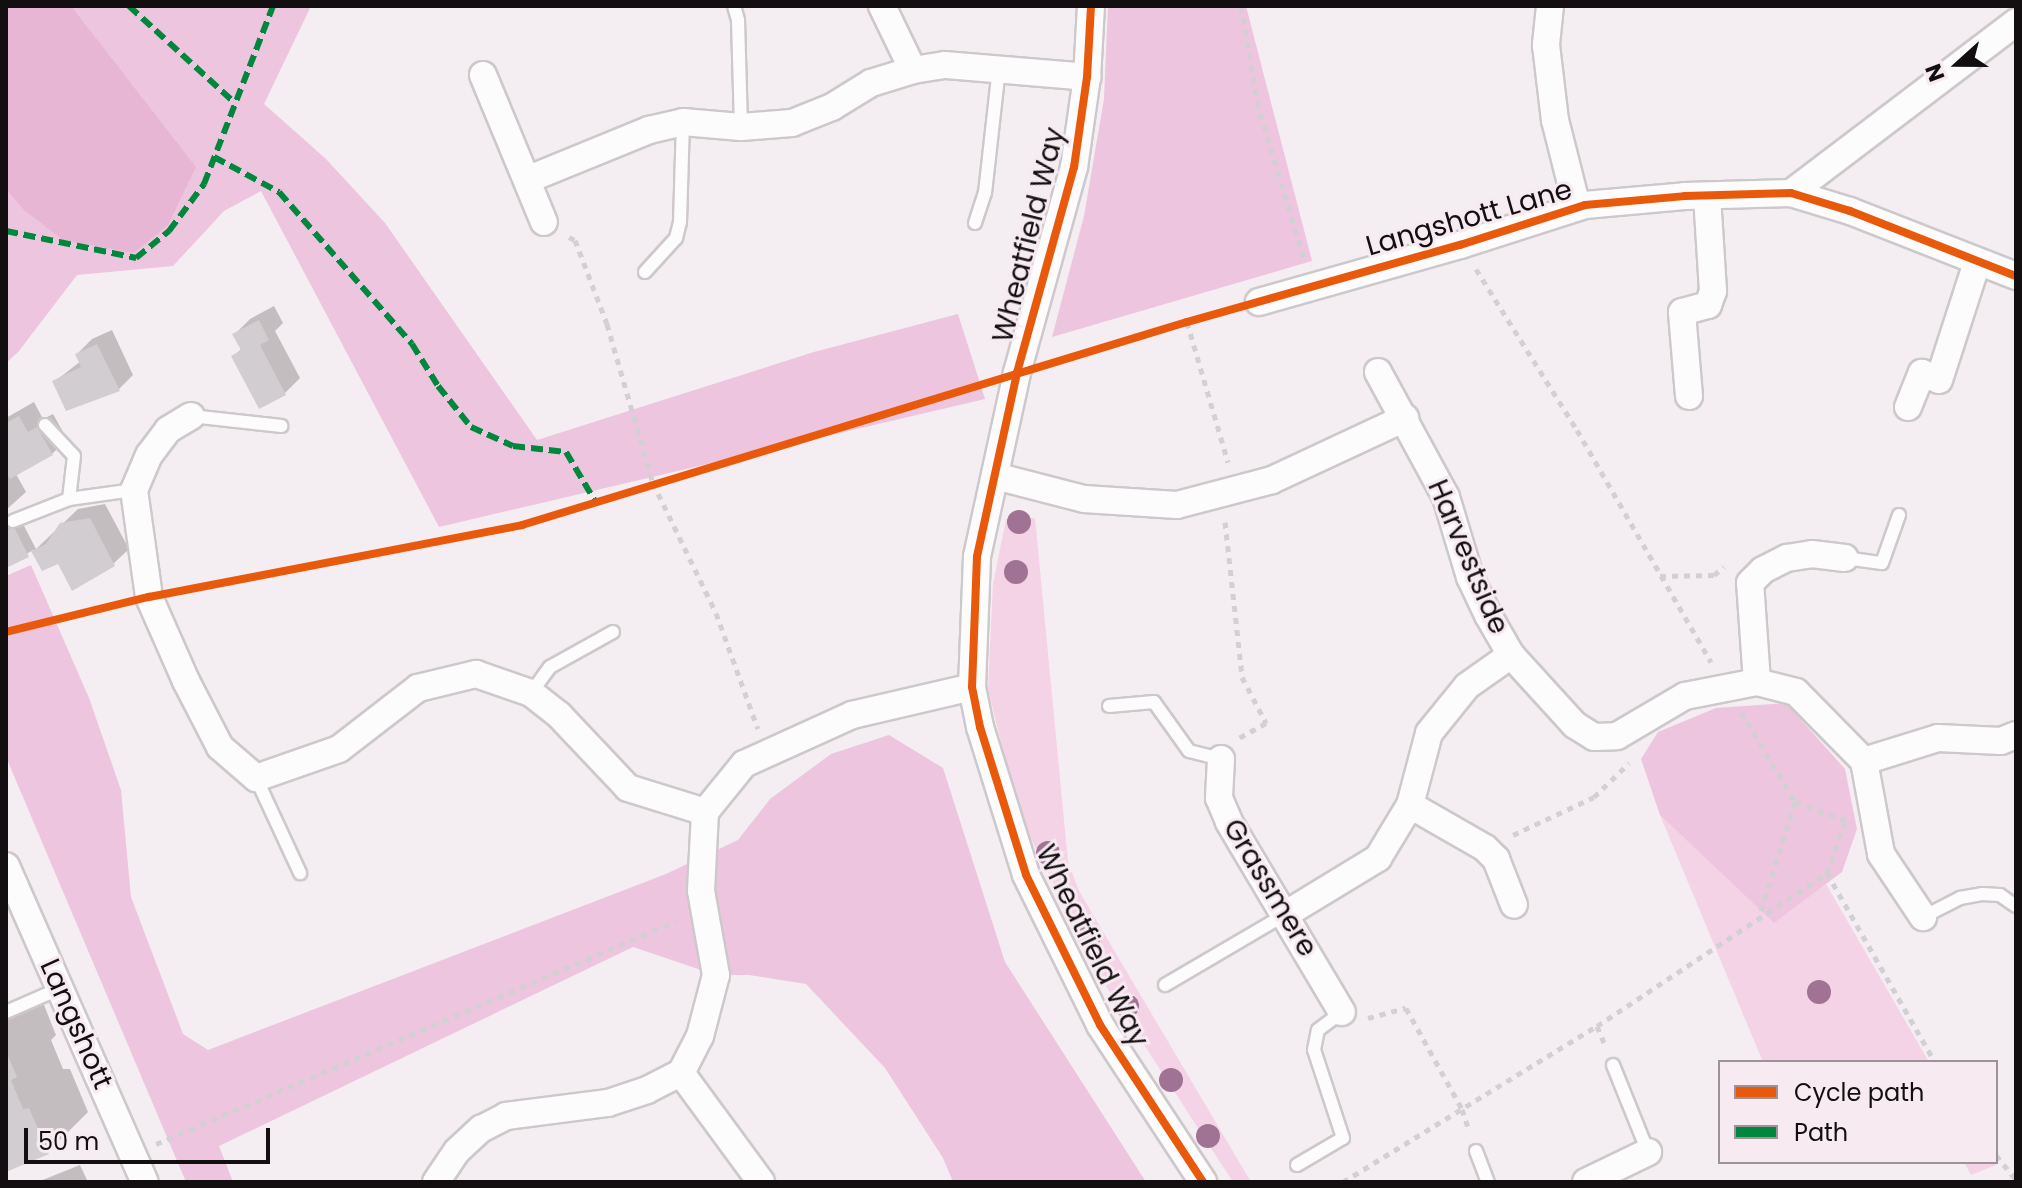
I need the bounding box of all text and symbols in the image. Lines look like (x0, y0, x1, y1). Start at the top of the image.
north arrow (1918, 24, 1998, 104)
text: N (1918, 60, 1953, 86)
street label: Wheatfield Way (986, 124, 1072, 346)
street label: Langshott Lane (1362, 173, 1576, 263)
street label: Harvestside (1420, 475, 1516, 639)
street label: Grassmere (1216, 813, 1324, 963)
street label: Wheatfield Way (1029, 840, 1155, 1052)
street label: Langshott (32, 954, 120, 1094)
legend (1718, 1060, 1998, 1164)
text: Cycle path (1794, 1076, 1924, 1109)
scale bar (28, 1112, 274, 1162)
text: Path (1794, 1116, 1848, 1149)
text: 50 m (38, 1125, 99, 1158)

